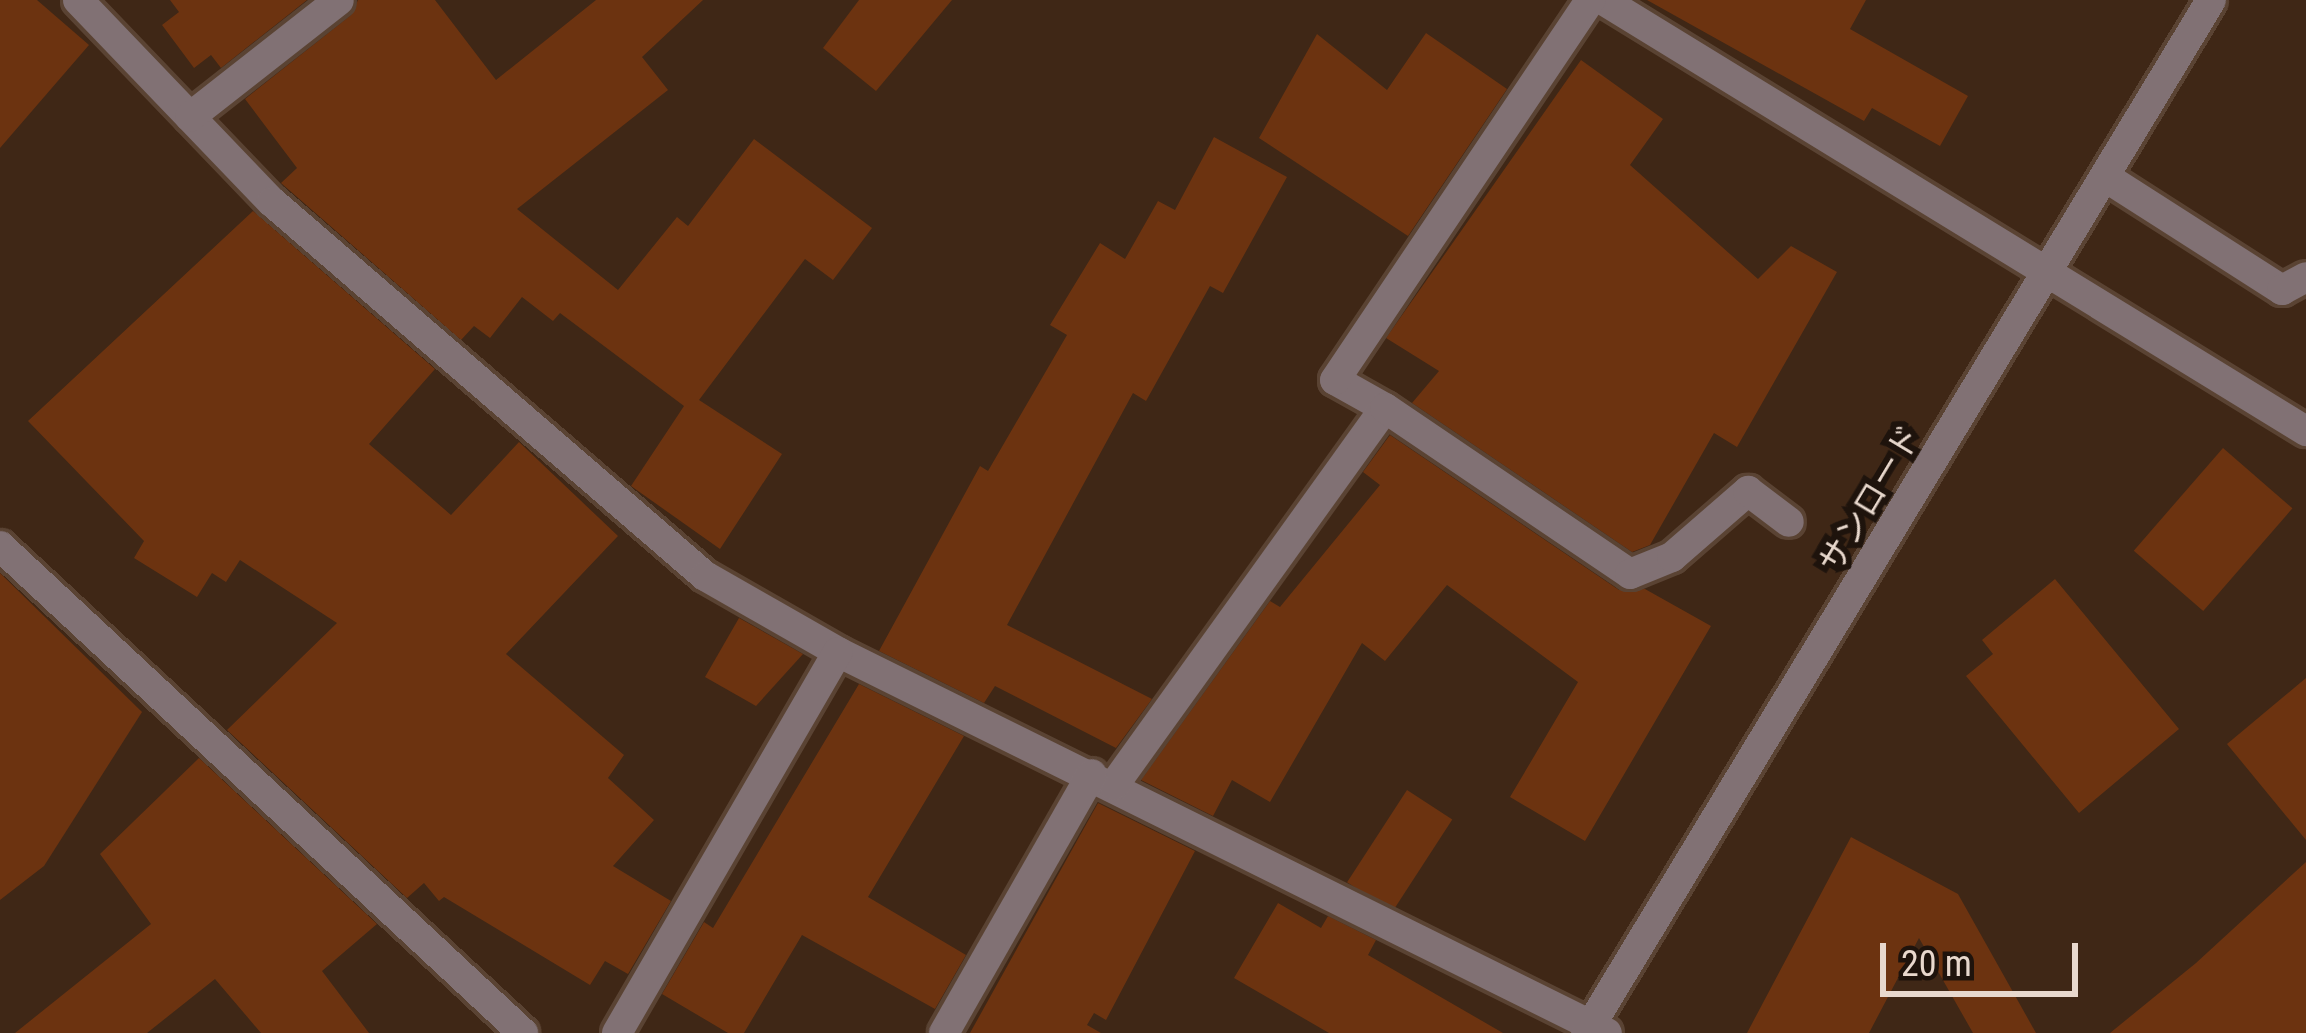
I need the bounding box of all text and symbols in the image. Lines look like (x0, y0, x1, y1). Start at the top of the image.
street label: サンロード (1811, 418, 1929, 580)
scale bar (1886, 919, 2084, 993)
text: 20 m (1901, 943, 1972, 985)

